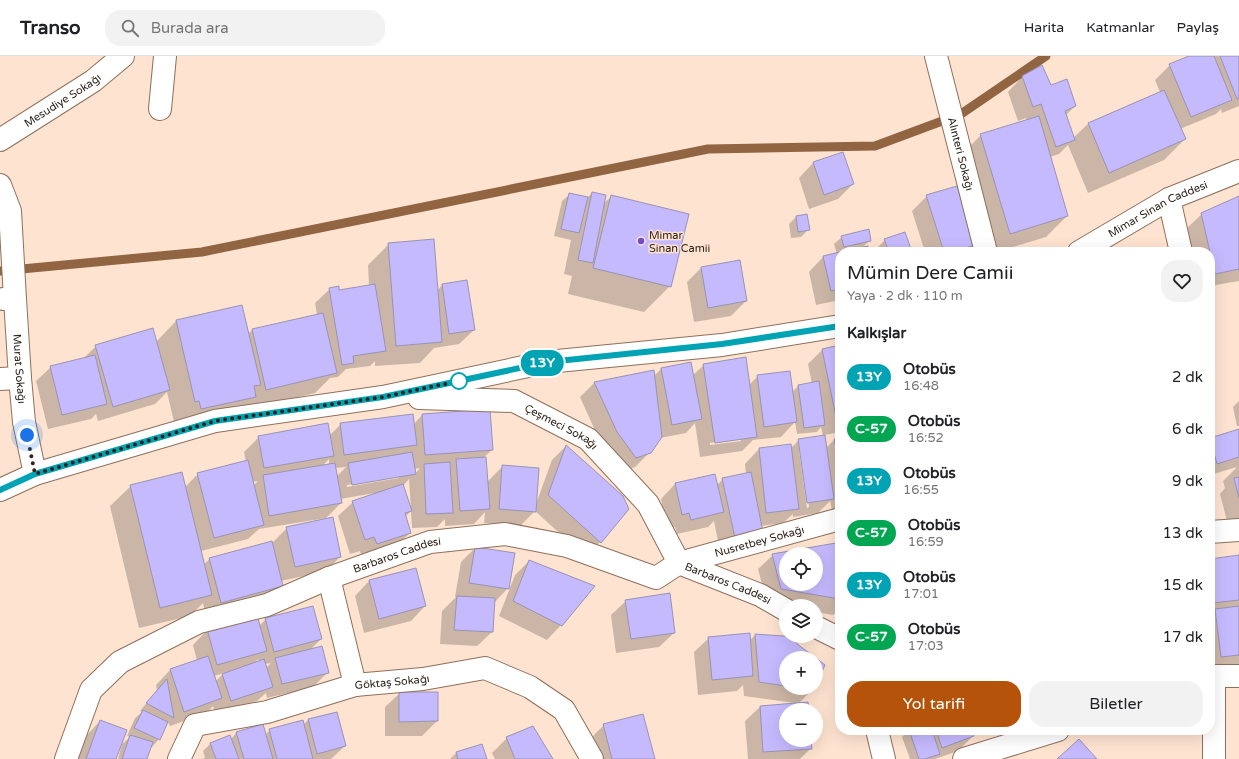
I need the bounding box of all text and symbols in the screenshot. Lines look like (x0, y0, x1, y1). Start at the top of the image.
search box (105, 10, 385, 46)
text: Transo (20, 17, 81, 39)
icon: search (119, 17, 141, 39)
text: Burada ara (151, 19, 229, 37)
text: Harita (1024, 19, 1064, 36)
text: Katmanlar (1086, 19, 1155, 36)
text: Paylaş (1177, 19, 1219, 36)
street label: Mesudiye Sokağı (22, 71, 104, 130)
street label: Alınteri Sokağı (945, 116, 976, 192)
street label: Mimar Sinan Caddesi (1106, 178, 1210, 240)
place label: Mimar Sinan Camii (649, 229, 710, 255)
marker: Mimar Sinan Camii (636, 236, 646, 246)
button: heart (1161, 260, 1203, 302)
text: Mümin Dere Camii (847, 262, 1014, 284)
text: Yaya · 2 dk · 110 m (847, 288, 963, 304)
text: Kalkışlar (847, 324, 906, 342)
street label: Murat Sokağı (10, 334, 28, 404)
line badge: 13Y (519, 350, 565, 376)
text: 13Y (529, 354, 555, 371)
text: Otobüs (903, 360, 956, 378)
text: 13Y (856, 368, 882, 385)
text: 2 dk (1172, 368, 1203, 386)
unlabelled marker (450, 372, 468, 390)
text: 16:48 (903, 378, 939, 394)
street label: Çeşmeci Sokağı (522, 402, 600, 452)
text: Otobüs (908, 412, 960, 430)
text: C-57 (855, 420, 888, 437)
text: 6 dk (1172, 420, 1203, 438)
your location (17, 425, 37, 445)
text: 16:52 (908, 430, 944, 446)
text: Otobüs (903, 464, 956, 482)
text: 13Y (856, 472, 882, 489)
text: 9 dk (1172, 472, 1203, 490)
text: 16:55 (903, 482, 939, 498)
text: Otobüs (908, 516, 960, 534)
street label: Nusretbey Sokağı (713, 523, 806, 560)
text: C-57 (855, 524, 888, 541)
text: 13 dk (1163, 524, 1203, 542)
text: 16:59 (908, 534, 944, 550)
street label: Barbaros Caddesi (351, 535, 442, 576)
map controls (779, 547, 823, 747)
button: locate (779, 547, 823, 591)
street label: Barbaros Caddesi (683, 560, 773, 607)
text: Otobüs (903, 568, 956, 586)
text: 13Y (856, 576, 882, 593)
text: 15 dk (1163, 576, 1203, 594)
text: 17:01 (903, 586, 939, 602)
button: layers (779, 599, 823, 643)
text: Otobüs (908, 620, 960, 638)
text: C-57 (855, 628, 888, 645)
text: 17 dk (1163, 628, 1203, 646)
text: 17:03 (908, 638, 944, 654)
button: + (779, 651, 823, 695)
street label: Göktaş Sokağı (354, 672, 430, 692)
button: Yol tarifi (847, 681, 1021, 727)
button: Biletler (1029, 681, 1203, 727)
button: − (779, 703, 823, 747)

